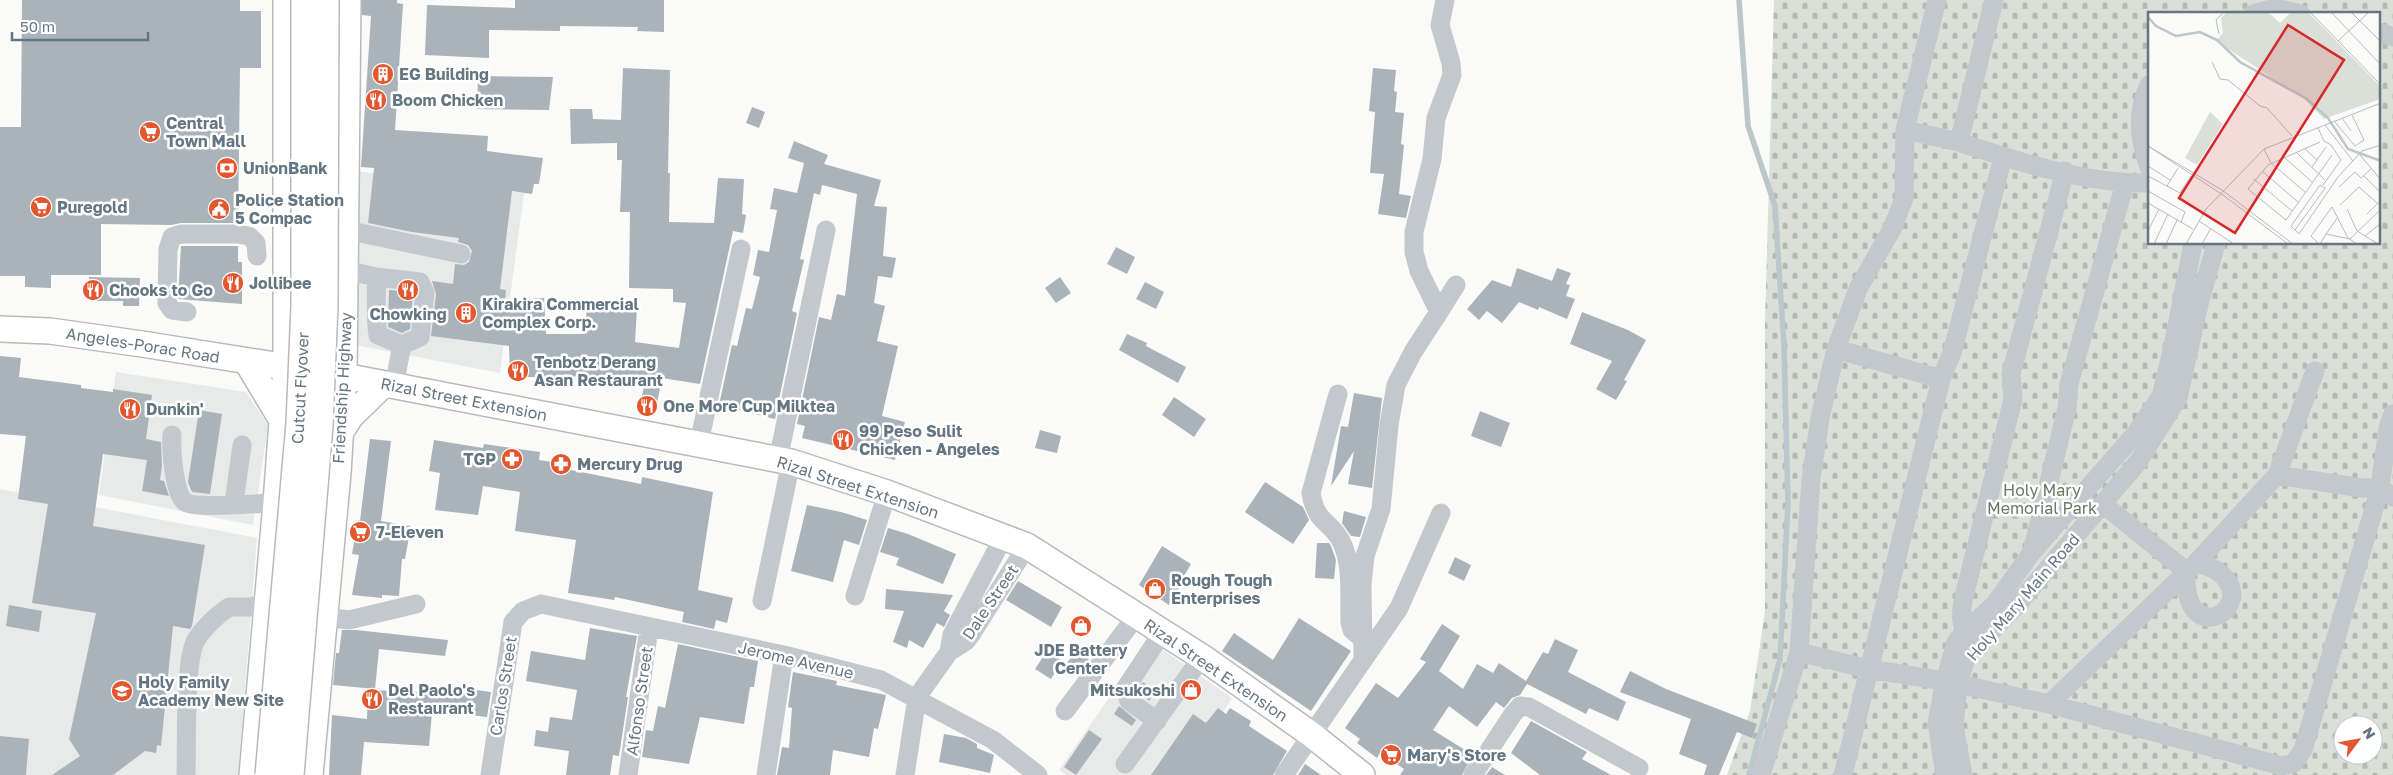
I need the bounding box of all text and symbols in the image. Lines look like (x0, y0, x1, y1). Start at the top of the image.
scale bar (12, 10, 149, 42)
inset map (2148, 12, 2380, 245)
text: 50 m (20, 17, 55, 35)
building icon: EG Building (371, 62, 395, 86)
place label: EG Building (399, 64, 489, 84)
restaurant icon: Boom Chicken (364, 88, 388, 112)
place label: Boom Chicken (392, 90, 503, 110)
place label: Central Town Mall (166, 113, 246, 151)
supermarket icon: Central Town Mall (138, 120, 162, 144)
bank icon: UnionBank (215, 156, 239, 180)
place label: UnionBank (243, 158, 328, 178)
place label: Police Station 5 Compac (235, 190, 344, 228)
supermarket icon: Puregold (29, 195, 53, 219)
place label: Puregold (57, 197, 127, 217)
public building icon: Police Station 5 Compac (207, 197, 231, 221)
restaurant icon: Jollibee (221, 271, 245, 295)
place label: Jollibee (249, 273, 312, 293)
restaurant icon: Chooks to Go (81, 278, 105, 302)
restaurant icon: Chowking (396, 278, 420, 302)
place label: Chooks to Go (109, 280, 213, 300)
place label: Kirakira Commercial Complex Corp. (482, 294, 639, 332)
building icon: Kirakira Commercial Complex Corp. (454, 301, 478, 325)
place label: Chowking (369, 304, 447, 324)
street label: Friendship Highway (328, 312, 356, 464)
street label: Angeles-Porac Road (65, 323, 221, 367)
street label: Cutcut Flyover (287, 331, 313, 445)
place label: Tenbotz Derang Asan Restaurant (534, 352, 663, 390)
restaurant icon: Tenbotz Derang Asan Restaurant (506, 359, 530, 383)
street label: Rizal Street Extension (379, 373, 549, 425)
restaurant icon: One More Cup Milktea (635, 394, 659, 418)
place label: One More Cup Milktea (663, 396, 835, 416)
restaurant icon: Dunkin' (118, 397, 142, 421)
place label: Dunkin' (146, 399, 204, 419)
place label: 99 Peso Sulit Chicken - Angeles (859, 421, 1000, 459)
restaurant icon: 99 Peso Sulit Chicken - Angeles (831, 428, 855, 452)
pharmacy icon: TGP (500, 447, 524, 471)
place label: TGP (463, 449, 496, 469)
street label: Rizal Street Extension (774, 451, 942, 523)
pharmacy icon: Mercury Drug (549, 452, 573, 476)
place label: Mercury Drug (577, 454, 683, 474)
park label: Holy Mary Memorial Park (1987, 480, 2097, 518)
supermarket icon: 7-Eleven (348, 520, 372, 544)
place label: 7-Eleven (376, 522, 444, 542)
street label: Holy Mary Main Road (1962, 529, 2084, 665)
street label: Dale Street (958, 561, 1022, 643)
place label: Rough Tough Enterprises (1171, 570, 1272, 608)
shop icon: Rough Tough Enterprises (1143, 577, 1167, 601)
shop icon: JDE Battery Center (1069, 614, 1093, 638)
street label: Rizal Street Extension (1140, 614, 1292, 726)
street label: Carlos Street (485, 635, 521, 737)
street label: Jerome Avenue (736, 637, 856, 683)
place label: JDE Battery Center (1034, 640, 1128, 678)
street label: Alfonso Street (621, 645, 657, 757)
place label: Holy Family Academy New Site (138, 672, 284, 710)
shop icon: Mitsukoshi (1179, 678, 1203, 702)
school or university icon: Holy Family Academy New Site (110, 679, 134, 703)
place label: Del Paolo's Restaurant (388, 680, 475, 718)
place label: Mitsukoshi (1090, 680, 1175, 700)
restaurant icon: Del Paolo's Restaurant (360, 687, 384, 711)
north arrow (2333, 715, 2383, 765)
text: N (2359, 724, 2379, 742)
supermarket icon: Mary's Store (1379, 743, 1403, 767)
place label: Mary's Store (1407, 745, 1506, 765)

